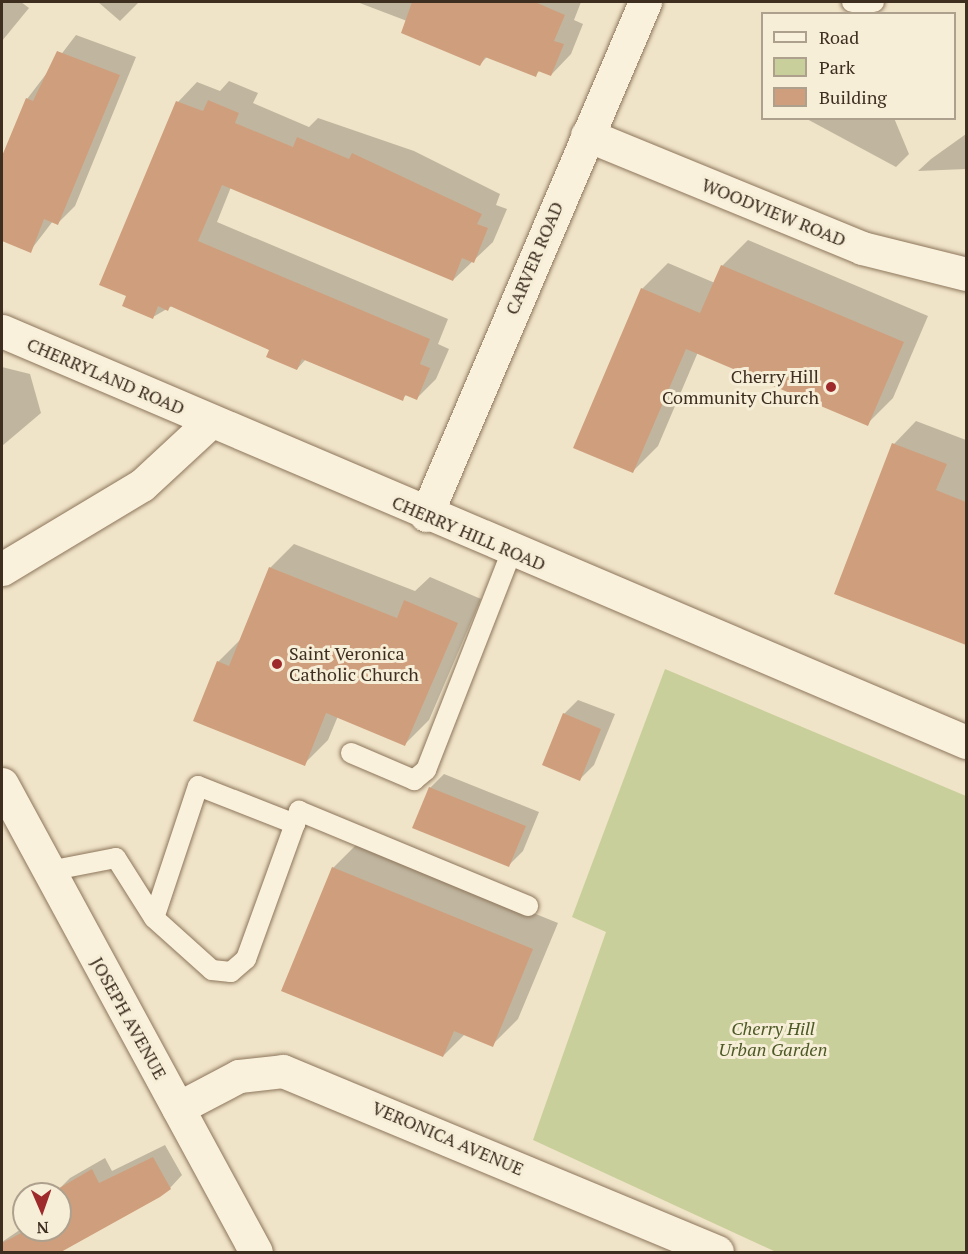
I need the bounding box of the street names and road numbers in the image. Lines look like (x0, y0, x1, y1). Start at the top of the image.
street label: WOODVIEW ROAD (699, 173, 849, 251)
street label: CARVER ROAD (501, 198, 567, 318)
street label: CHERRYLAND ROAD (24, 333, 188, 419)
street label: CHERRY HILL ROAD (389, 491, 549, 575)
street label: JOSEPH AVENUE (86, 953, 172, 1083)
street label: VERONICA AVENUE (369, 1096, 527, 1180)

